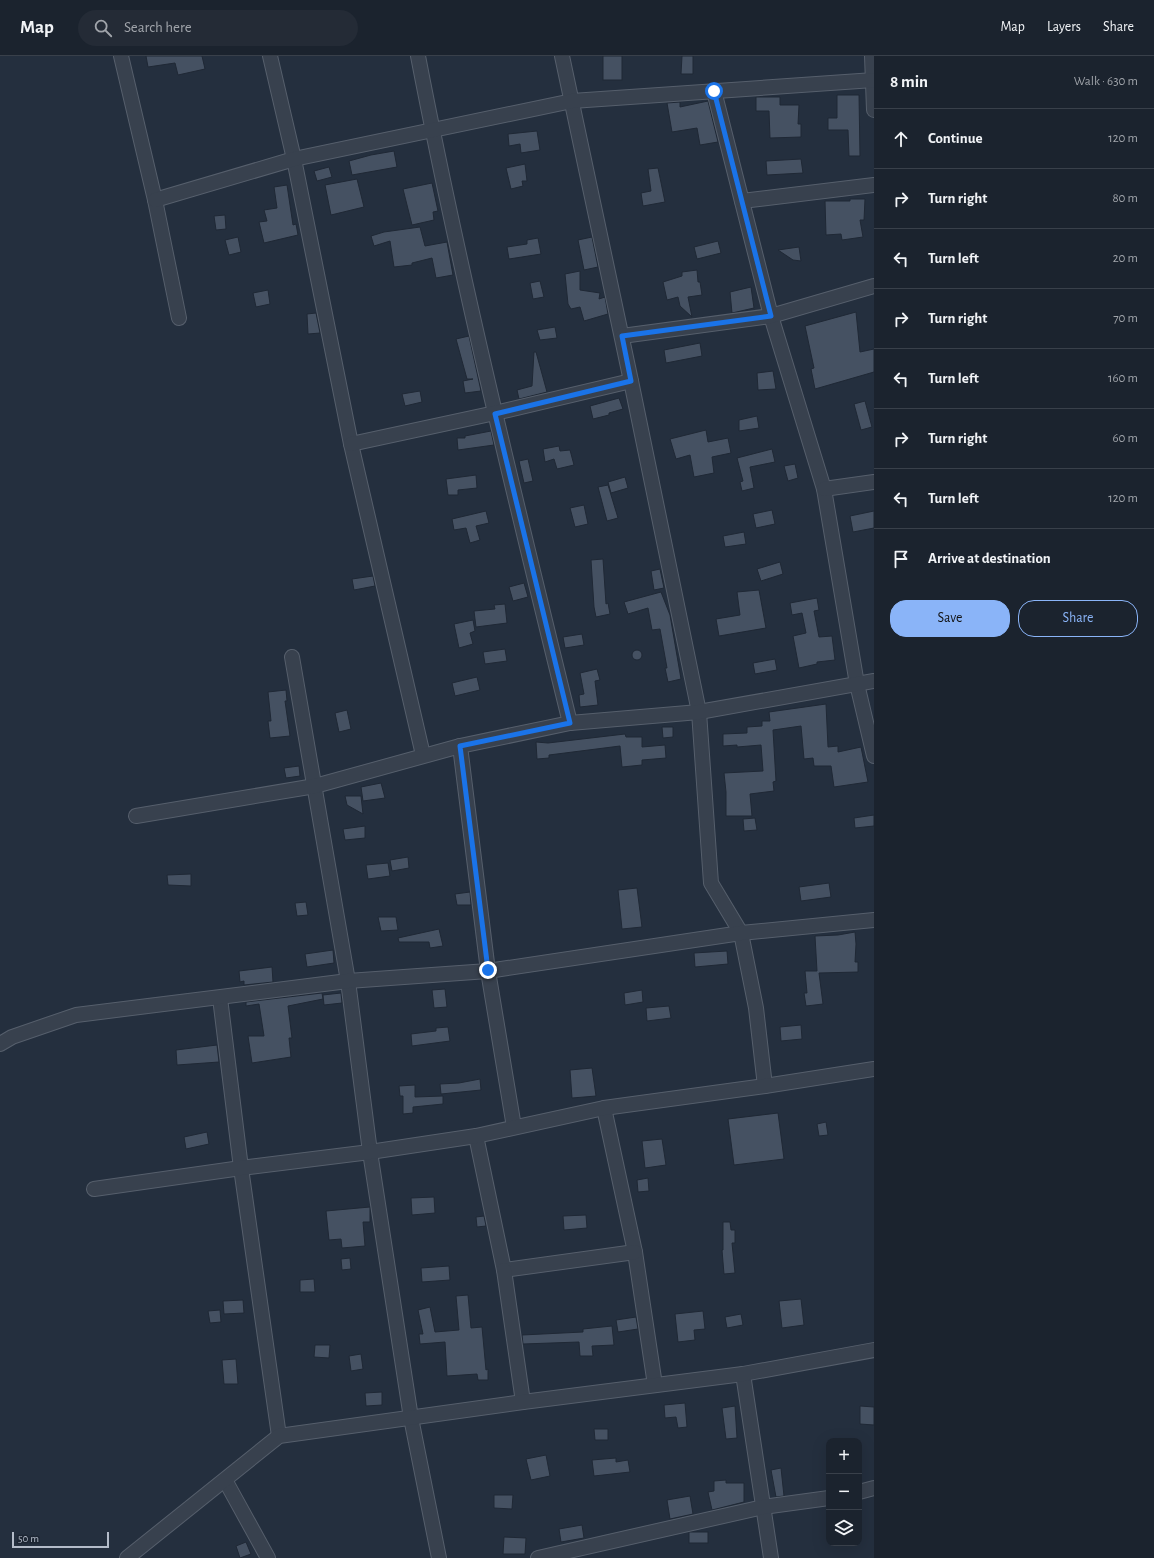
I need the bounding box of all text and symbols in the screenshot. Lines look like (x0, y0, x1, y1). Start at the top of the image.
search box (78, 10, 358, 46)
icon: search (92, 17, 114, 39)
text: Map (20, 18, 54, 37)
text: Search here (124, 20, 192, 35)
text: Map (1000, 20, 1025, 34)
text: Layers (1047, 20, 1081, 34)
text: Share (1103, 20, 1134, 34)
text: 8 min (890, 73, 928, 90)
text: Walk · 630 m (1074, 75, 1138, 88)
route start (705, 82, 723, 100)
icon: ahead (890, 128, 912, 150)
text: Continue (928, 131, 983, 146)
text: 120 m (1108, 132, 1138, 145)
icon: right (890, 188, 912, 210)
text: Turn right (928, 191, 987, 206)
text: 80 m (1112, 192, 1138, 205)
icon: left (890, 248, 912, 270)
text: Turn left (928, 251, 979, 266)
text: 20 m (1113, 252, 1138, 265)
icon: right (890, 308, 912, 330)
text: Turn right (928, 311, 987, 326)
text: 70 m (1113, 312, 1138, 325)
icon: left (890, 368, 912, 390)
text: Turn left (928, 371, 979, 386)
text: 160 m (1108, 372, 1138, 385)
icon: right (890, 428, 912, 450)
text: Turn right (928, 431, 987, 446)
text: 60 m (1112, 432, 1138, 445)
icon: left (890, 488, 912, 510)
text: Turn left (928, 491, 979, 506)
text: 120 m (1108, 492, 1138, 505)
icon: arrive (890, 548, 912, 570)
text: Arrive at destination (928, 551, 1051, 566)
button: Save (890, 600, 1010, 637)
button: Share (1018, 600, 1138, 637)
route end (479, 961, 497, 979)
map controls (826, 1438, 862, 1546)
button: + (826, 1438, 862, 1474)
button: − (826, 1474, 862, 1510)
button: layers (826, 1510, 862, 1546)
scale bar (12, 1530, 109, 1549)
text: 50 m (18, 1533, 39, 1544)

